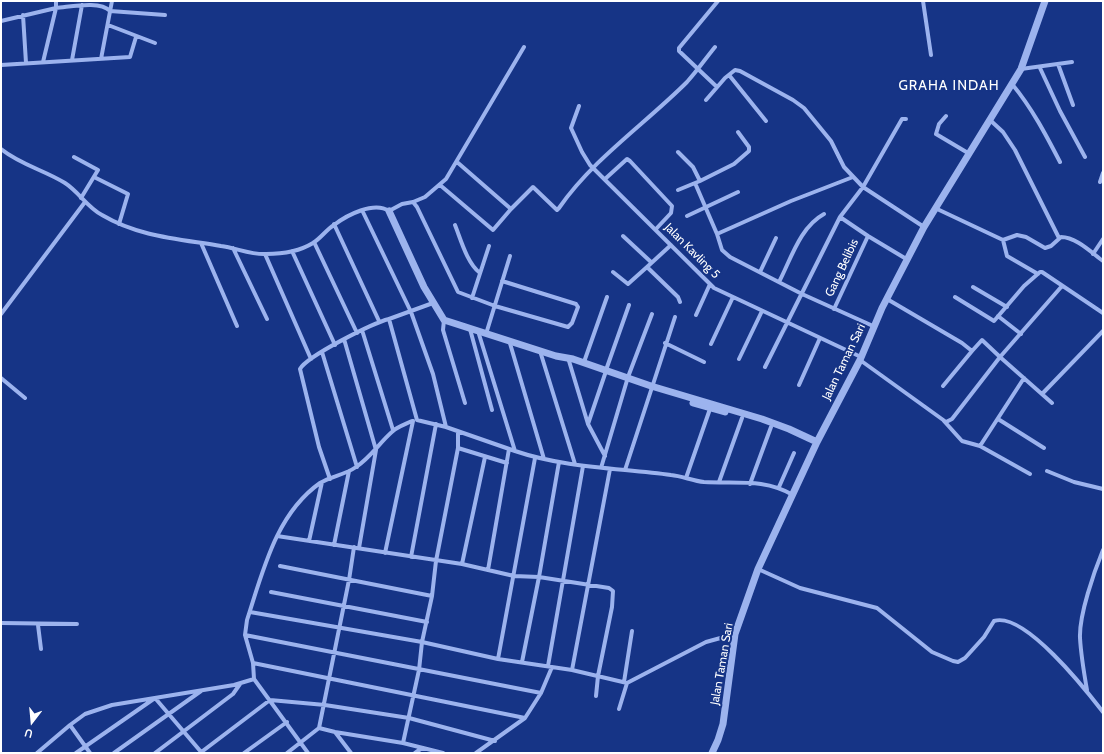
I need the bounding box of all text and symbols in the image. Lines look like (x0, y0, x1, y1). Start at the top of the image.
district label: GRAHA INDAH (898, 78, 1000, 94)
street label: Jalan Kavling 5 (661, 220, 723, 282)
street label: Gang Belibis (822, 237, 862, 299)
street label: Jalan Taman Sari (819, 322, 869, 402)
street label: Jalan Taman Sari (708, 622, 736, 706)
north arrow (12, 702, 52, 742)
text: U (23, 726, 34, 741)

